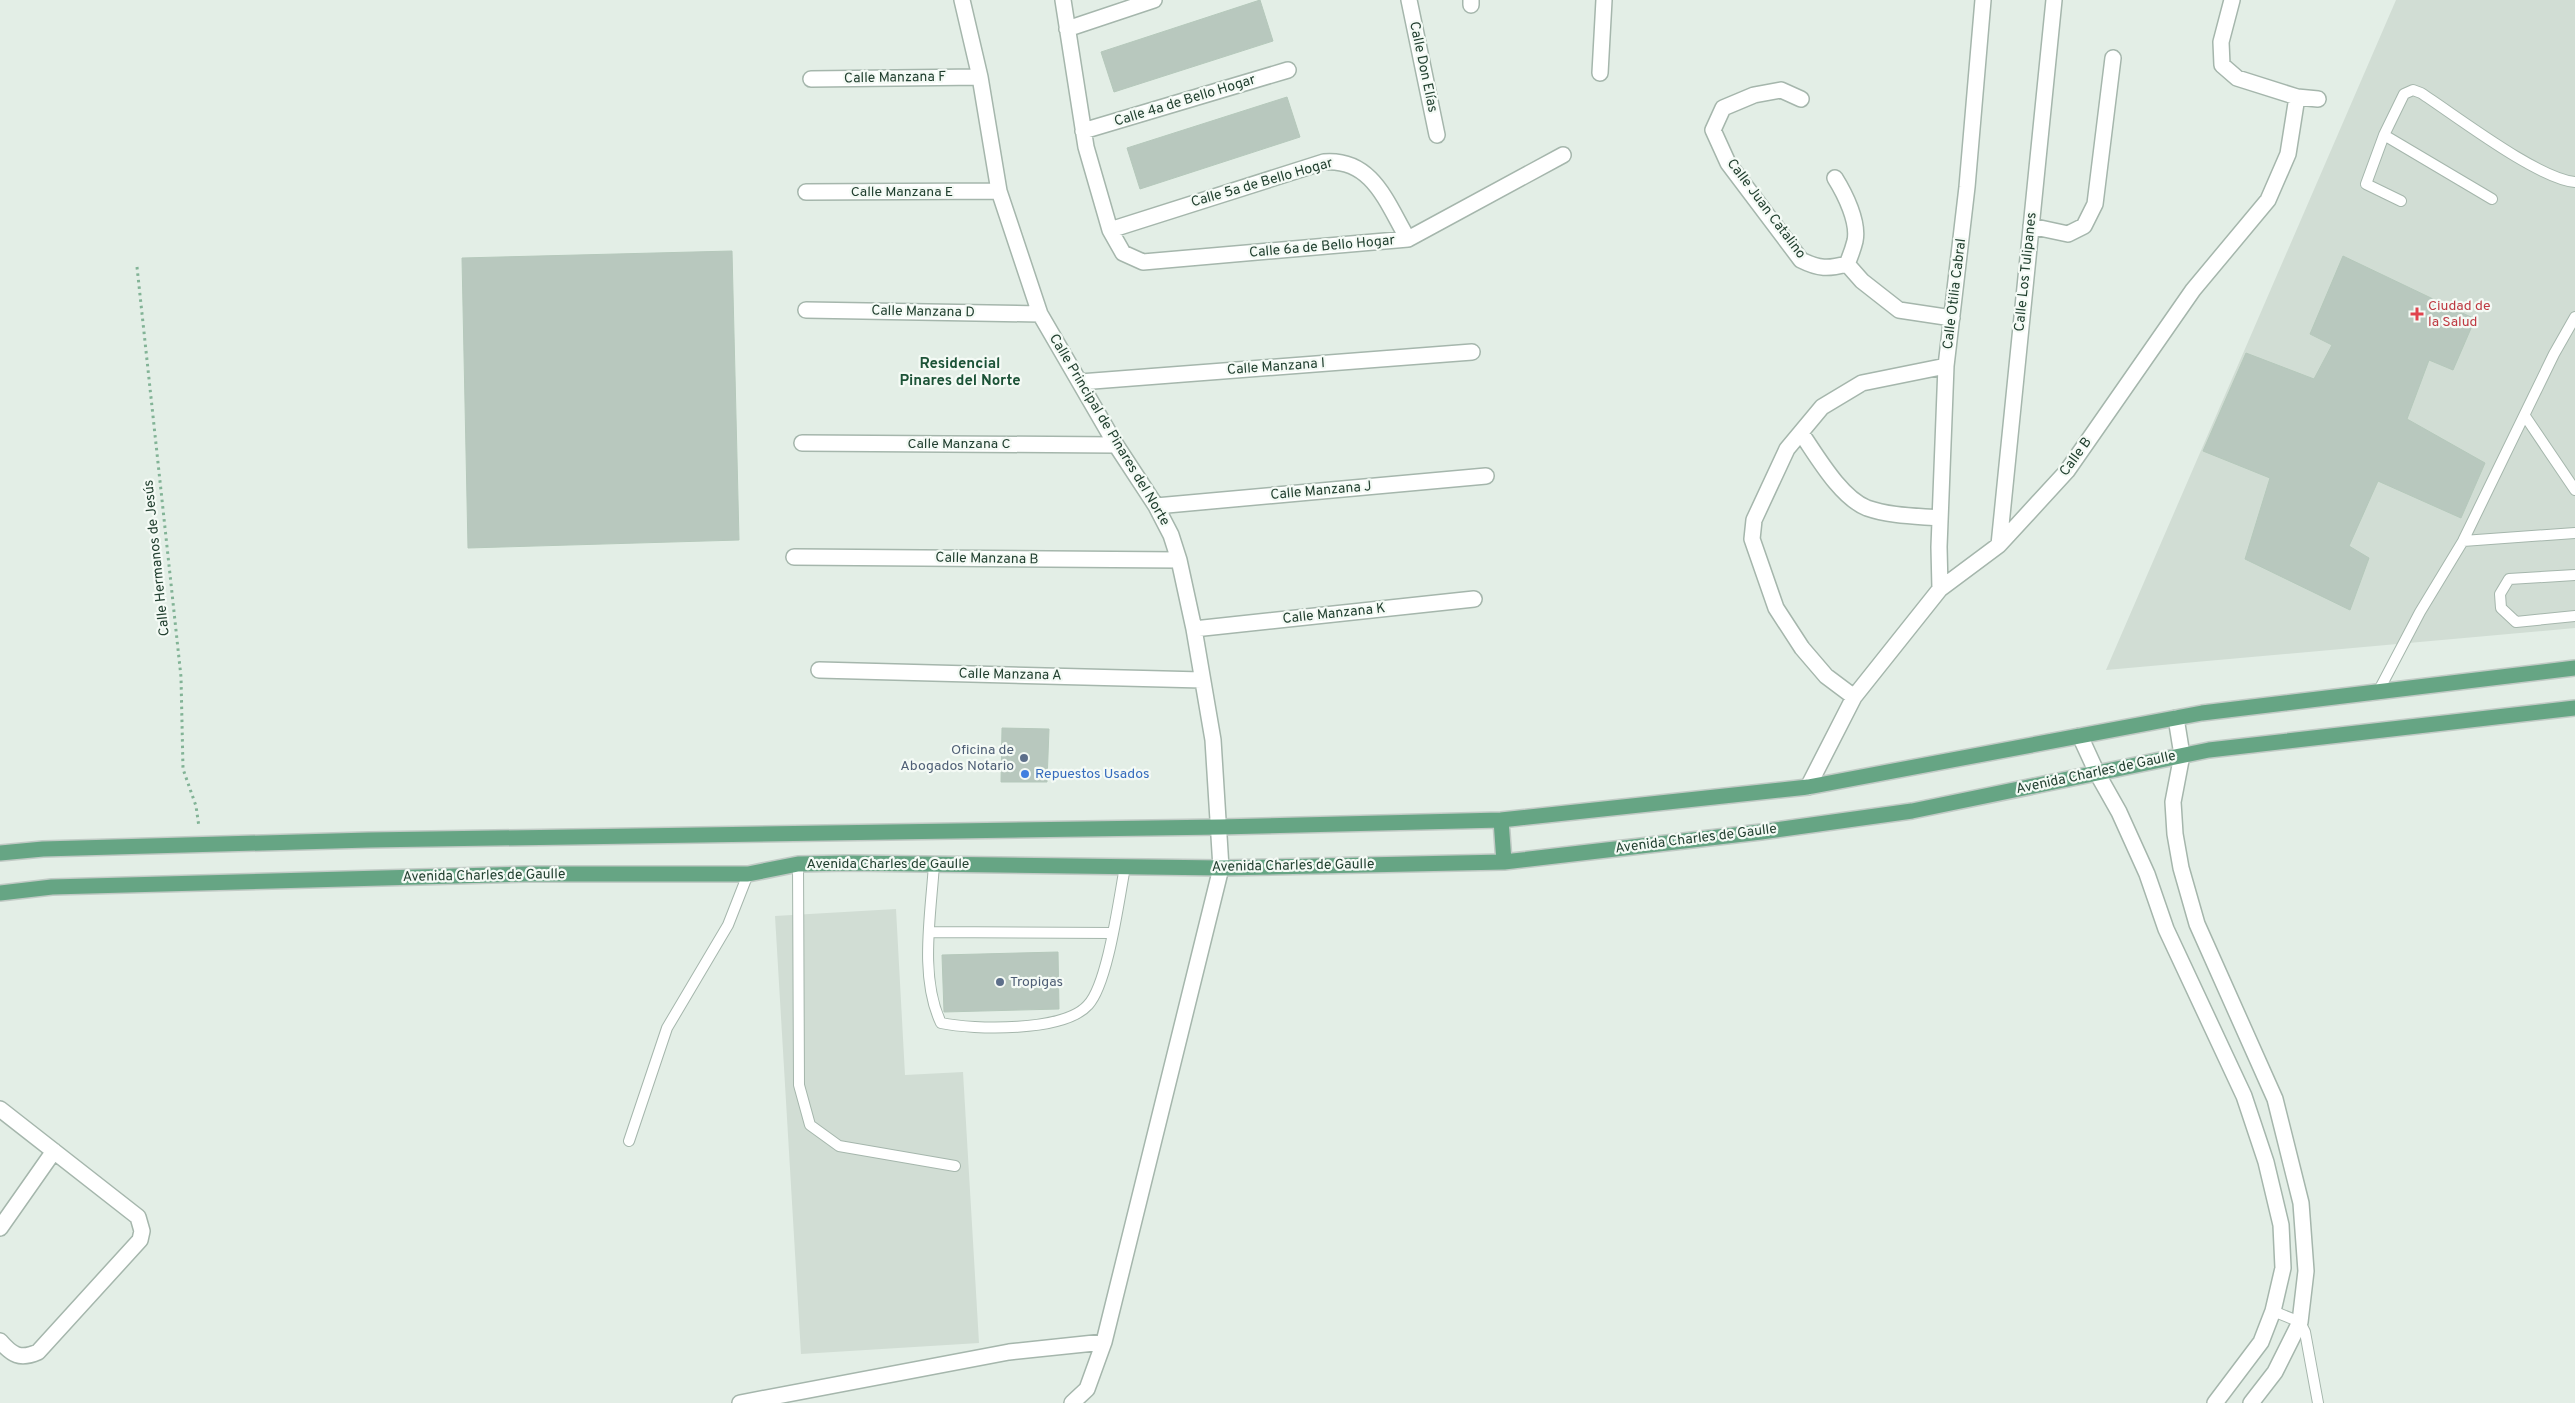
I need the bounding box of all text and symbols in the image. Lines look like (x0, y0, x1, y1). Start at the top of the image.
street label: Calle Don Elías (1405, 20, 1441, 114)
street label: Calle Manzana F (844, 69, 946, 87)
street label: Calle 4a de Bello Hogar (1112, 71, 1258, 131)
street label: Calle 5a de Bello Hogar (1189, 154, 1335, 211)
street label: Calle Juan Catalino (1723, 156, 1809, 262)
street label: Calle Manzana E (851, 184, 953, 201)
street label: Calle Los Tulipanes (2011, 212, 2041, 332)
street label: Calle 6a de Bello Hogar (1248, 232, 1396, 262)
street label: Calle Otilia Cabral (1940, 238, 1970, 350)
place label: Ciudad de la Salud (2428, 298, 2490, 331)
street label: Calle Manzana D (871, 303, 975, 321)
marker: Ciudad de la Salud (2410, 307, 2424, 321)
street label: Calle Principal de Pinares del Norte (1045, 331, 1173, 529)
district label: Residencial Pinares del Norte (899, 355, 1021, 391)
street label: Calle Manzana I (1227, 355, 1325, 379)
street label: Calle B (2056, 434, 2096, 480)
street label: Calle Manzana C (907, 436, 1011, 453)
street label: Calle Manzana J (1270, 478, 1372, 504)
street label: Calle Hermanos de Jesús (140, 479, 174, 637)
street label: Calle Manzana B (935, 550, 1039, 568)
street label: Calle Manzana K (1282, 600, 1386, 628)
street label: Calle Manzana A (958, 666, 1062, 684)
place label: Oficina de Abogados Notario (900, 742, 1014, 775)
street label: Avenida Charles de Gaulle (2015, 748, 2177, 798)
marker: Oficina de Abogados Notario (1018, 752, 1030, 764)
place label: Repuestos Usados (1035, 766, 1149, 783)
marker: Repuestos Usados (1019, 768, 1031, 780)
street label: Avenida Charles de Gaulle (1614, 821, 1778, 857)
street label: Avenida Charles de Gaulle (807, 856, 969, 873)
street label: Avenida Charles de Gaulle (1211, 856, 1375, 876)
street label: Avenida Charles de Gaulle (402, 866, 566, 886)
place label: Tropigas (1010, 974, 1063, 991)
marker: Tropigas (994, 976, 1006, 988)

